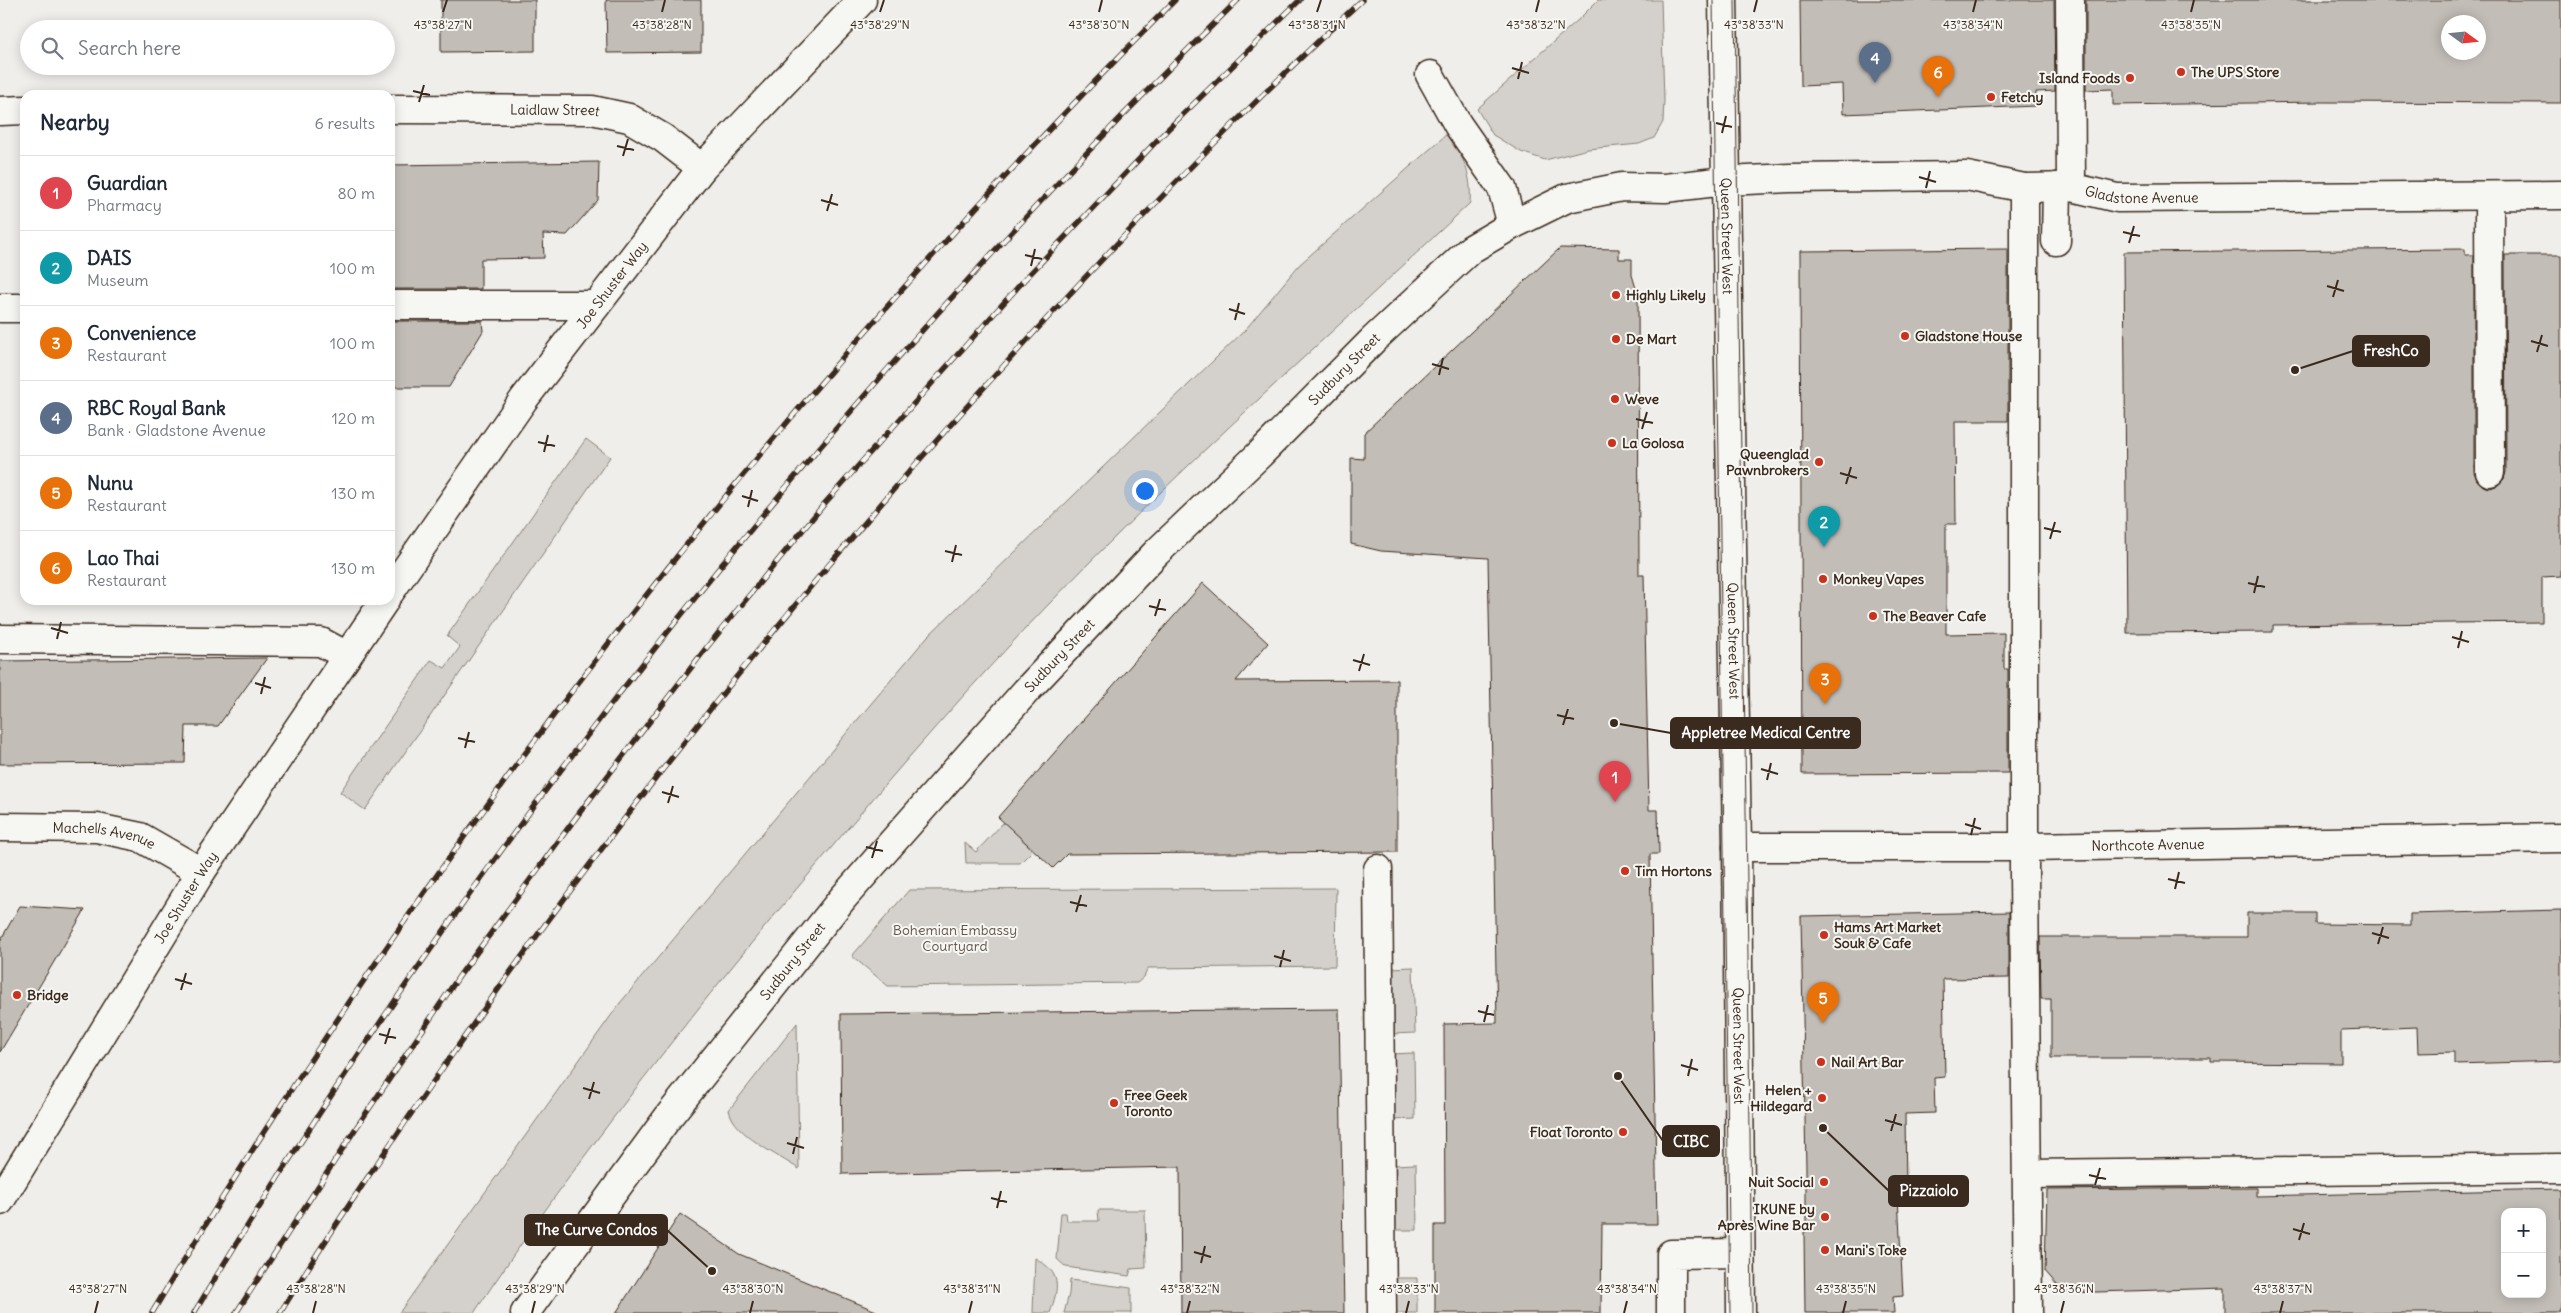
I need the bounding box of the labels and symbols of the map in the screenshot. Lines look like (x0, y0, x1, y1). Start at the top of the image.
north arrow (2441, 15, 2486, 60)
text: 43°38'27"N (414, 17, 472, 32)
text: 43°38'28"N (632, 17, 692, 32)
text: 43°38'29"N (850, 17, 910, 32)
text: 43°38'30"N (1069, 17, 1129, 32)
text: 43°38'31"N (1288, 17, 1346, 32)
text: 43°38'32"N (1506, 17, 1566, 32)
text: 43°38'33"N (1724, 17, 1784, 32)
text: 43°38'34"N (1943, 17, 2003, 32)
text: 43°38'35"N (2161, 17, 2221, 32)
pin: 4 (1859, 42, 1891, 83)
pin: 6 (1922, 56, 1954, 97)
place label: The UPS Store (2191, 63, 2280, 81)
marker: The UPS Store (2175, 66, 2187, 78)
place label: Island Foods (2039, 69, 2121, 87)
marker: Island Foods (2124, 72, 2136, 84)
place label: Fetchy (2001, 88, 2044, 106)
marker: Fetchy (1985, 91, 1997, 103)
street label: Laidlaw Street (510, 101, 602, 121)
street label: Queen Street West (1717, 177, 1737, 295)
street label: Gladstone Avenue (2083, 182, 2199, 207)
street label: Joe Shuster Way (573, 238, 651, 332)
place label: Highly Likely (1626, 286, 1706, 304)
marker: Highly Likely (1610, 289, 1622, 301)
place label: Gladstone House (1915, 327, 2023, 345)
street label: Sudbury Street (1305, 329, 1384, 409)
place label: De Mart (1626, 330, 1677, 348)
marker: Gladstone House (1899, 330, 1911, 342)
marker: De Mart (1610, 333, 1622, 345)
callout: FreshCo (2353, 336, 2429, 366)
text: FreshCo (2363, 341, 2419, 360)
place label: Weve (1625, 390, 1660, 408)
marker: Weve (1609, 393, 1621, 405)
place label: La Golosa (1622, 434, 1684, 452)
marker: La Golosa (1606, 437, 1618, 449)
place label: Queenglad Pawnbrokers (1726, 445, 1810, 479)
marker: Queenglad Pawnbrokers (1813, 456, 1825, 468)
your location (1132, 478, 1158, 504)
pin: 2 (1808, 506, 1840, 547)
place label: Monkey Vapes (1833, 570, 1925, 588)
marker: Monkey Vapes (1817, 573, 1829, 585)
street label: Queen Street West (1724, 582, 1744, 700)
place label: The Beaver Cafe (1883, 607, 1987, 625)
marker: The Beaver Cafe (1867, 610, 1879, 622)
street label: Sudbury Street (1020, 615, 1099, 696)
pin: 3 (1809, 663, 1841, 704)
callout: Appletree Medical Centre (1671, 718, 1860, 748)
text: Appletree Medical Centre (1682, 723, 1850, 743)
pin: 1 (1599, 761, 1631, 802)
street label: Machells Avenue (52, 819, 159, 853)
street label: Northcote Avenue (2091, 835, 2205, 855)
street label: Joe Shuster Way (150, 848, 221, 947)
place label: Tim Hortons (1635, 862, 1712, 880)
marker: Tim Hortons (1619, 865, 1631, 877)
place label: Hams Art Market Souk & Cafe (1834, 918, 1941, 952)
street label: Sudbury Street (756, 919, 829, 1004)
park label: Bohemian Embassy Courtyard (893, 921, 1017, 955)
marker: Hams Art Market Souk & Cafe (1818, 929, 1830, 941)
pin: 5 (1807, 982, 1839, 1023)
place label: Bridge (27, 986, 69, 1004)
street label: Queen Street West (1729, 987, 1748, 1105)
marker: Bridge (11, 989, 23, 1001)
place label: Nail Art Bar (1831, 1053, 1904, 1071)
marker: Nail Art Bar (1815, 1056, 1827, 1068)
place label: Helen + Hildegard (1750, 1081, 1813, 1115)
place label: Free Geek Toronto (1124, 1086, 1187, 1120)
marker: Helen + Hildegard (1816, 1092, 1828, 1104)
marker: Free Geek Toronto (1108, 1097, 1120, 1109)
place label: Float Toronto (1530, 1123, 1613, 1141)
marker: Float Toronto (1617, 1126, 1629, 1138)
callout: CIBC (1663, 1126, 1719, 1156)
text: CIBC (1673, 1132, 1709, 1151)
place label: Nuit Social (1748, 1173, 1814, 1191)
marker: Nuit Social (1818, 1176, 1830, 1188)
callout: Pizzaiolo (1889, 1176, 1968, 1206)
text: Pizzaiolo (1900, 1181, 1959, 1200)
place label: IKUNE by Après Wine Bar (1718, 1200, 1815, 1234)
marker: IKUNE by Après Wine Bar (1819, 1211, 1831, 1223)
callout: The Curve Condos (525, 1215, 667, 1245)
text: The Curve Condos (535, 1220, 657, 1239)
place label: Mani's Toke (1835, 1241, 1907, 1259)
marker: Mani's Toke (1819, 1244, 1831, 1256)
text: 43°38'27"N (69, 1281, 127, 1296)
text: 43°38'28"N (286, 1281, 346, 1296)
text: 43°38'29"N (505, 1281, 565, 1296)
text: 43°38'30"N (723, 1281, 783, 1296)
text: 43°38'31"N (943, 1281, 1001, 1296)
text: 43°38'32"N (1160, 1281, 1220, 1296)
text: 43°38'33"N (1379, 1281, 1439, 1296)
text: 43°38'34"N (1597, 1281, 1657, 1296)
text: 43°38'35"N (1816, 1281, 1876, 1296)
text: 43°38'36"N (2034, 1281, 2094, 1296)
text: 43°38'37"N (2254, 1281, 2312, 1296)

